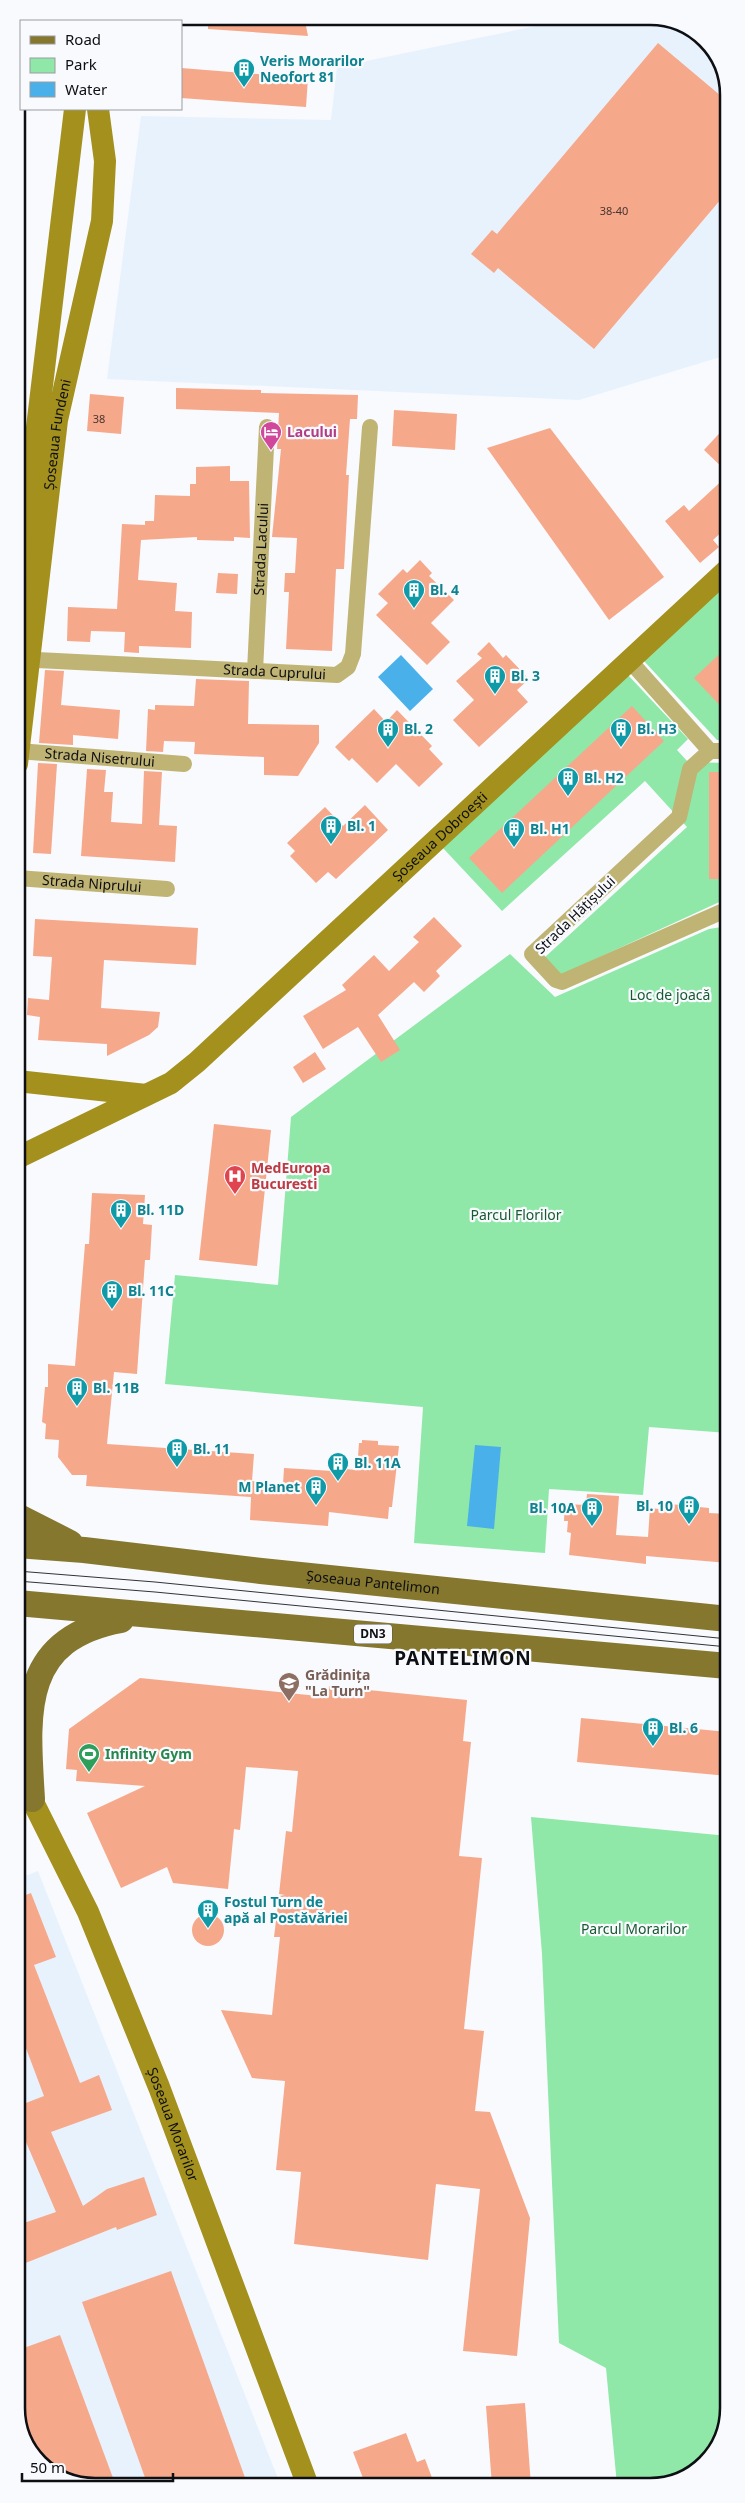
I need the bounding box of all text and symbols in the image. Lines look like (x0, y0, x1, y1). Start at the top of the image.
legend (20, 20, 182, 110)
text: Road (65, 29, 101, 49)
place label: Veris Morarilor Neofort 81 (260, 51, 365, 86)
text: Park (65, 54, 97, 74)
building icon: Veris Morarilor Neofort 81 (232, 57, 256, 88)
text: Water (65, 79, 107, 99)
house number: 38-40 (600, 203, 628, 218)
street label: Șoseaua Fundeni (39, 377, 75, 491)
house number: 38 (93, 411, 105, 426)
hotel icon: Lacului (259, 420, 283, 451)
place label: Lacului (287, 422, 337, 441)
street label: Strada Lacului (249, 502, 272, 596)
building icon: Bl. 4 (402, 578, 426, 609)
place label: Bl. 4 (430, 580, 459, 599)
street label: Strada Cuprului (223, 659, 326, 683)
building icon: Bl. 3 (483, 664, 507, 695)
place label: Bl. 3 (511, 666, 540, 685)
building icon: Bl. 2 (376, 717, 400, 748)
building icon: Bl. H3 (609, 717, 633, 748)
place label: Bl. 2 (404, 719, 433, 738)
place label: Bl. H3 (637, 719, 677, 738)
street label: Strada Nisetrului (44, 743, 156, 771)
building icon: Bl. H2 (556, 766, 580, 797)
place label: Bl. H2 (584, 768, 624, 787)
street label: Șoseaua Dobroești (388, 787, 491, 885)
building icon: Bl. 1 (319, 814, 343, 845)
place label: Bl. 1 (347, 816, 376, 835)
building icon: Bl. H1 (502, 817, 526, 848)
place label: Bl. H1 (530, 819, 570, 838)
street label: Strada Niprului (42, 870, 142, 896)
street label: Strada Hățișului (531, 872, 619, 958)
park label: Loc de joacă (630, 985, 710, 1004)
place label: MedEuropa Bucuresti (251, 1158, 330, 1193)
hospital icon: MedEuropa Bucuresti (223, 1164, 247, 1195)
building icon: Bl. 11D (109, 1198, 133, 1229)
place label: Bl. 11D (137, 1200, 184, 1219)
park label: Parcul Florilor (470, 1205, 562, 1224)
building icon: Bl. 11C (100, 1279, 124, 1310)
place label: Bl. 11C (128, 1281, 174, 1300)
building icon: Bl. 11B (65, 1376, 89, 1407)
place label: Bl. 11B (93, 1378, 139, 1397)
building icon: Bl. 11 (165, 1437, 189, 1468)
place label: Bl. 11 (193, 1439, 230, 1458)
building icon: Bl. 11A (326, 1451, 350, 1482)
place label: Bl. 11A (354, 1453, 401, 1472)
building icon: M Planet (304, 1475, 328, 1506)
place label: M Planet (238, 1477, 300, 1496)
building icon: Bl. 10 (677, 1494, 701, 1525)
building icon: Bl. 10A (580, 1496, 604, 1527)
place label: Bl. 10 (636, 1496, 673, 1515)
place label: Bl. 10A (529, 1498, 576, 1517)
street label: Șoseaua Pantelimon (305, 1566, 441, 1598)
road number: DN3 (354, 1625, 392, 1644)
district label: PANTELIMON (394, 1645, 532, 1671)
place label: Grădinița "La Turn" (305, 1665, 370, 1700)
school or university icon: Grădinița "La Turn" (277, 1671, 301, 1702)
building icon: Bl. 6 (641, 1716, 665, 1747)
place label: Bl. 6 (669, 1718, 698, 1737)
sports icon: Infinity Gym (77, 1742, 101, 1773)
place label: Infinity Gym (105, 1744, 192, 1763)
place label: Fostul Turn de apă al Postăvăriei (224, 1892, 348, 1927)
building icon: Fostul Turn de apă al Postăvăriei (196, 1898, 220, 1929)
park label: Parcul Morarilor (581, 1919, 687, 1938)
street label: Șoseaua Morarilor (143, 2064, 204, 2184)
scale bar (22, 2450, 174, 2482)
text: 50 m (30, 2457, 65, 2477)

